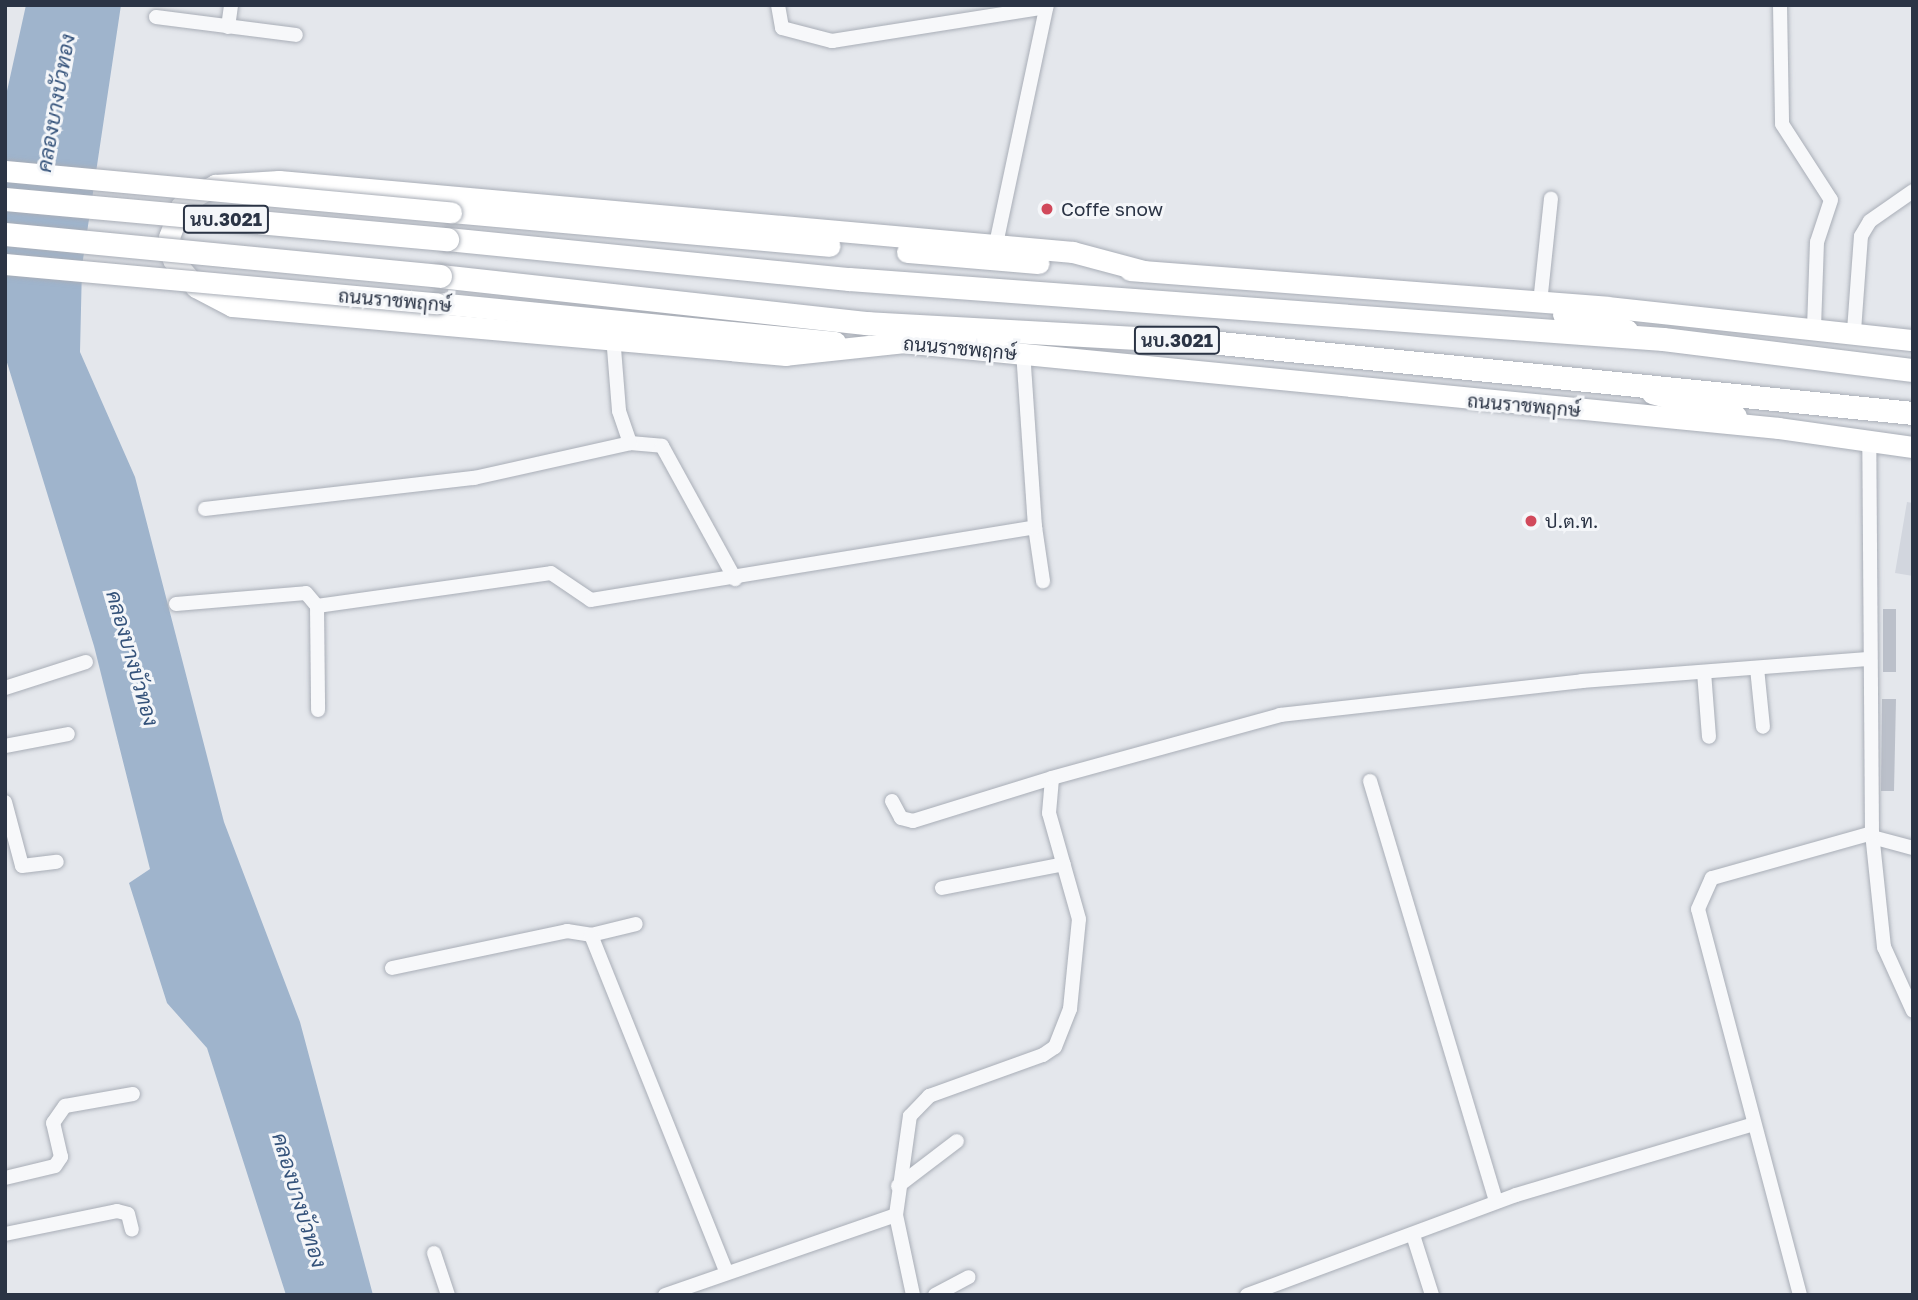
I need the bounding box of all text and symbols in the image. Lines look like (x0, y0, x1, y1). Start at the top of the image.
water label: คลองบางบัวทอง (30, 32, 80, 174)
place label: Coffe snow (1061, 198, 1163, 220)
marker: Coffe snow (1039, 201, 1055, 217)
road number: นบ.3021 (182, 204, 270, 233)
street label: ถนนราชพฤกษ์ (337, 284, 453, 316)
road number: นบ.3021 (1133, 326, 1221, 354)
street label: ถนนราชพฤกษ์ (902, 332, 1018, 364)
street label: ถนนราชพฤกษ์ (1466, 389, 1582, 421)
place label: ป.ต.ท. (1545, 510, 1599, 532)
marker: ป.ต.ท. (1523, 513, 1539, 529)
water label: คลองบางบัวทอง (102, 587, 164, 729)
water label: คลองบางบัวทอง (267, 1129, 333, 1271)

